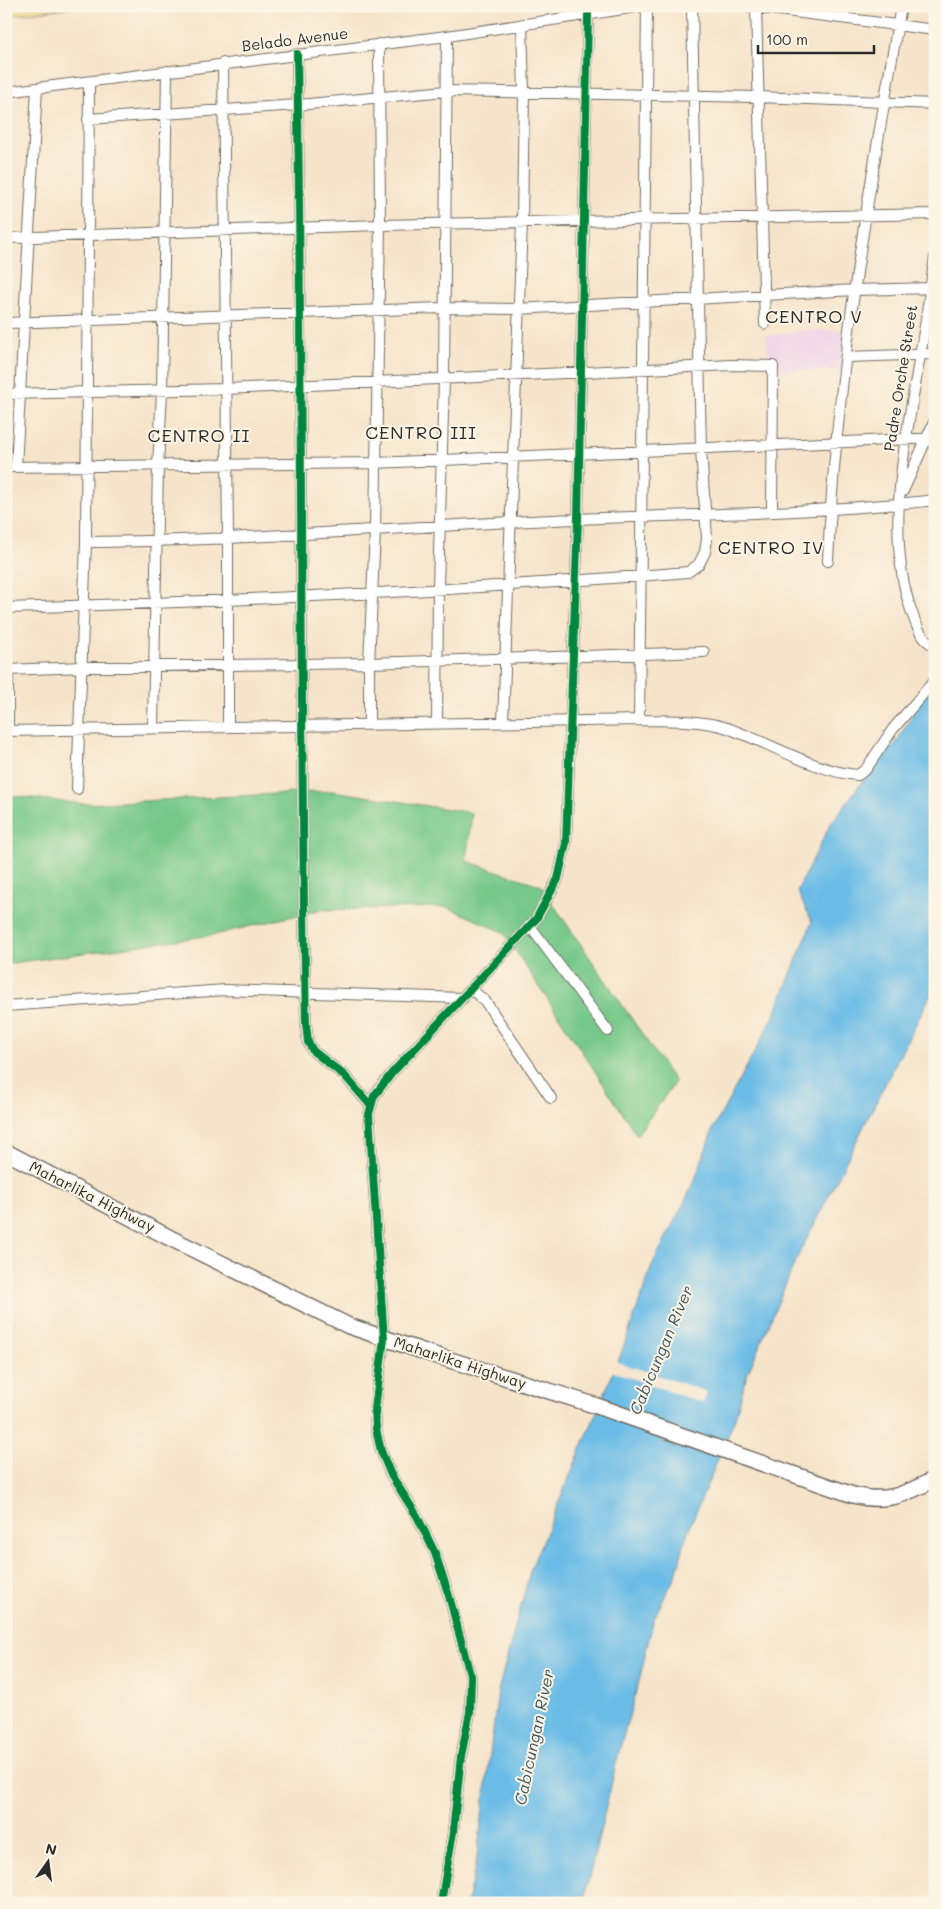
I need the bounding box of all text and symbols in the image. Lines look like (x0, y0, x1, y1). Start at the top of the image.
scale bar (758, 22, 875, 54)
street label: Belado Avenue (241, 23, 349, 55)
text: 100 m (766, 29, 808, 49)
street label: Padre Orche Street (879, 303, 921, 453)
district label: CENTRO V (765, 304, 863, 328)
district label: CENTRO III (365, 420, 477, 444)
district label: CENTRO II (148, 423, 250, 447)
district label: CENTRO IV (718, 535, 824, 559)
street label: Maharlika Highway (26, 1156, 159, 1237)
water label: Cabicungan River (624, 1282, 697, 1418)
street label: Maharlika Highway (391, 1331, 529, 1393)
water label: Cabicungan River (509, 1667, 558, 1807)
north arrow (22, 1836, 72, 1886)
text: N (44, 1838, 59, 1859)

